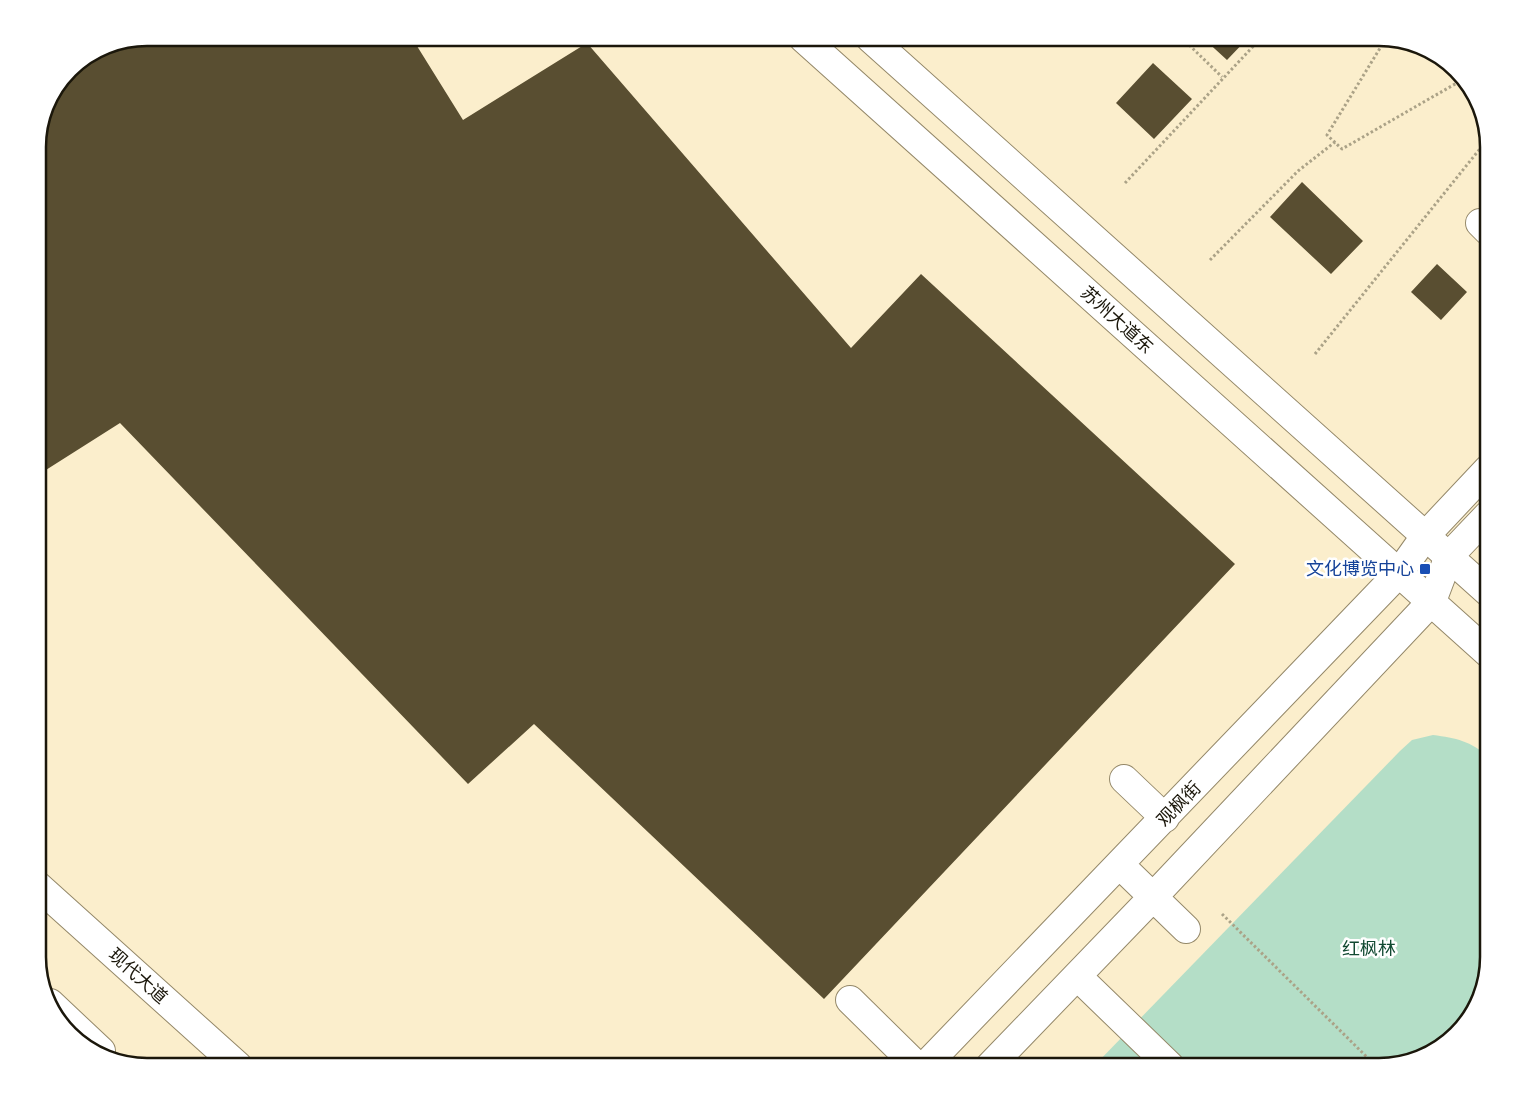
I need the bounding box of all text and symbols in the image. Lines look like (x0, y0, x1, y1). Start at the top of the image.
street label: 苏州大道东 (1078, 282, 1158, 357)
place label: 文化博览中心 (1306, 558, 1414, 578)
marker: 文化博览中心 (1418, 562, 1432, 576)
street label: 观枫街 (1152, 777, 1204, 830)
park label: 红枫林 (1342, 938, 1396, 958)
street label: 现代大道 (105, 944, 172, 1007)

